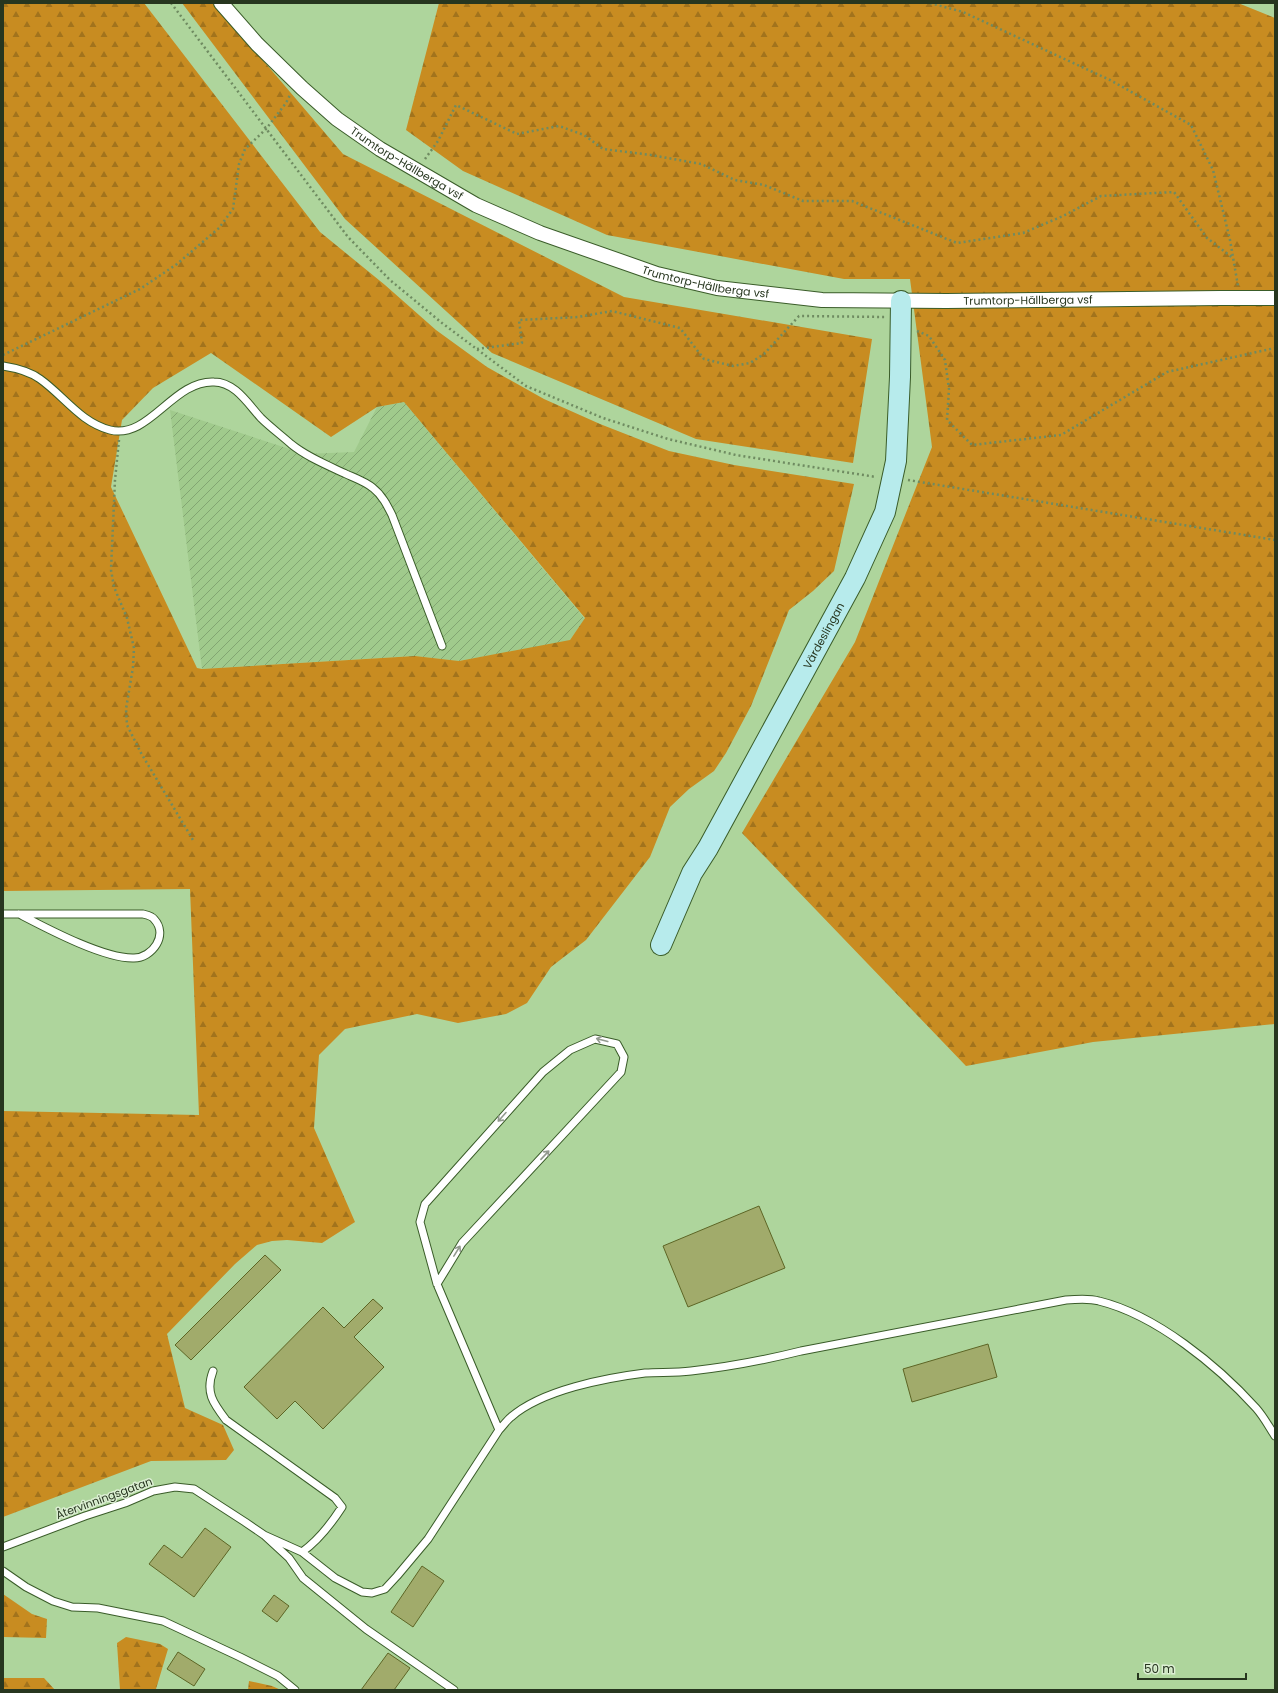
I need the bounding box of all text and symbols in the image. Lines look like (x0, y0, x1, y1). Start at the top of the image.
street label: Trumtorp-Hällberga vsf (347, 123, 466, 204)
street label: Trumtorp-Hällberga vsf (640, 261, 770, 302)
street label: Trumtorp-Hällberga vsf (963, 291, 1093, 309)
street label: Värdeslingan (799, 599, 848, 672)
one-way arrow (595, 1036, 608, 1044)
one-way arrow (498, 1112, 507, 1122)
one-way arrow (540, 1149, 549, 1160)
one-way arrow (454, 1245, 462, 1257)
street label: Återvinningsgatan (54, 1473, 154, 1523)
scale bar (1138, 1655, 1246, 1681)
text: 50 m (1144, 1660, 1175, 1677)

